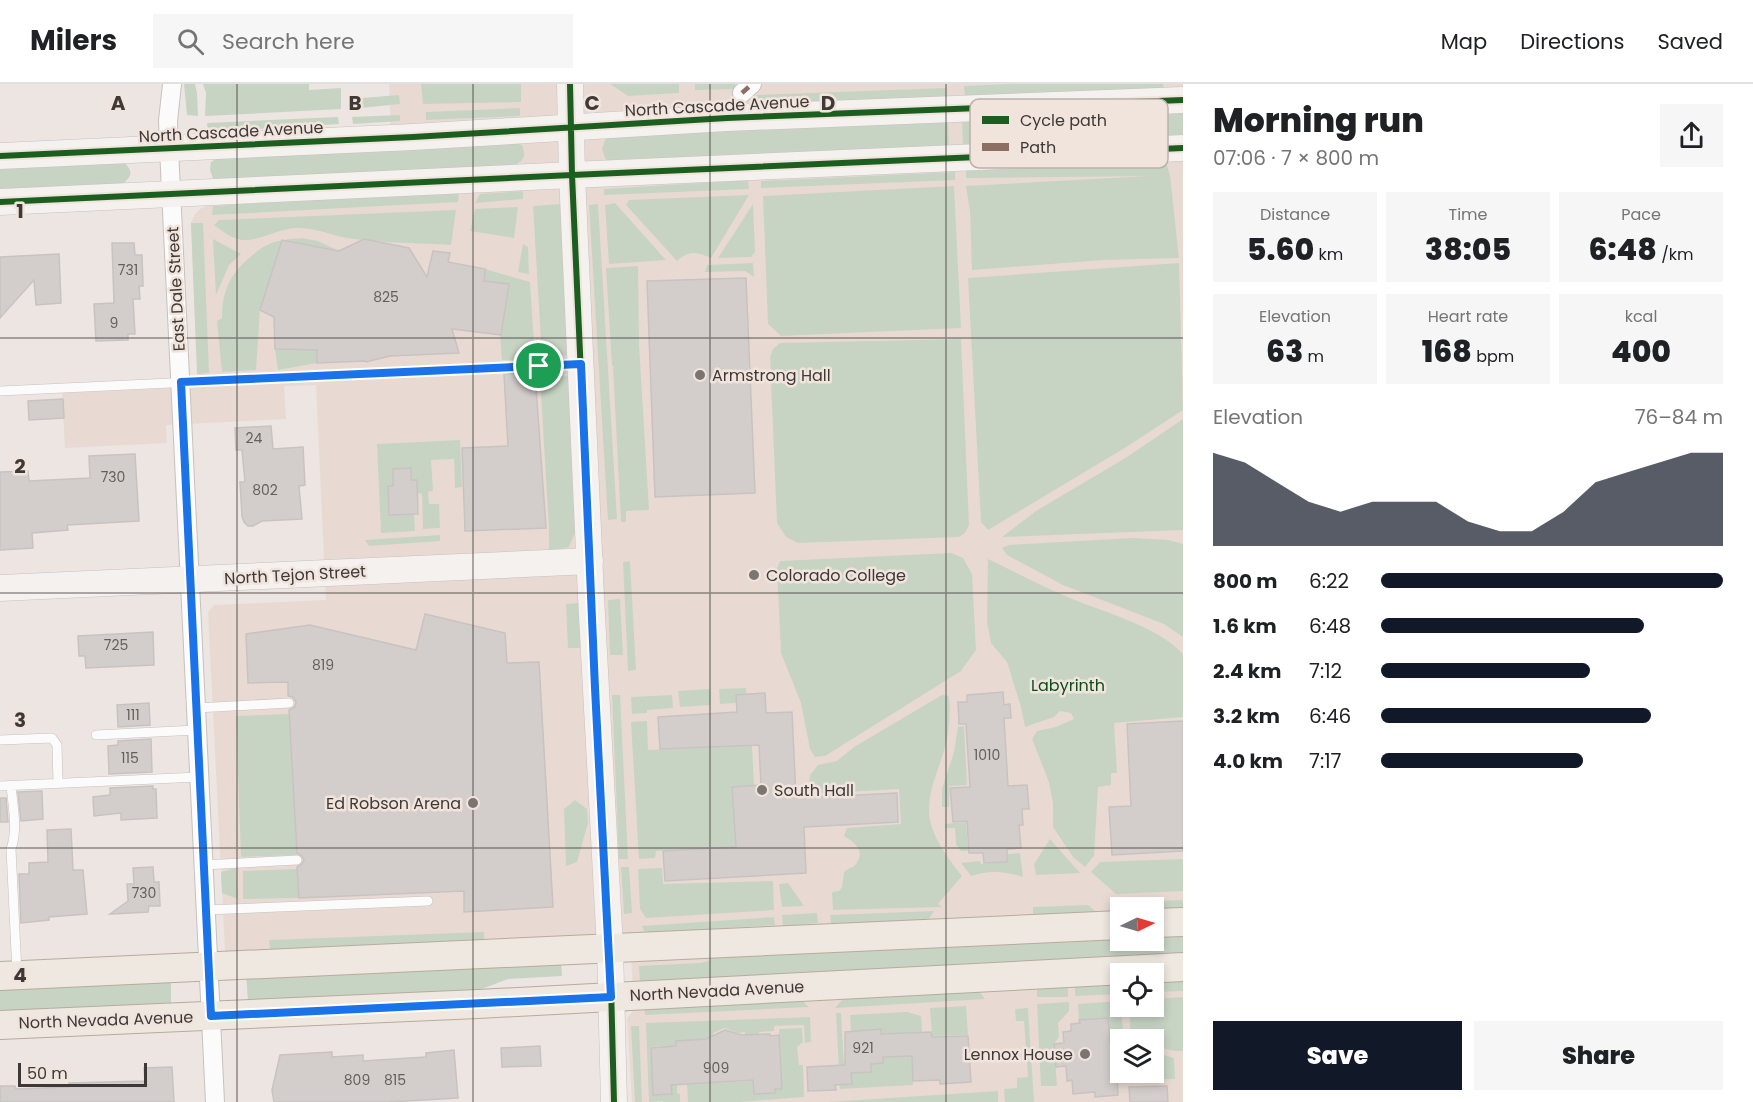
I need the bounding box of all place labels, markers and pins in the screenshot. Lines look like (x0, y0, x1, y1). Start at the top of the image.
pin (513, 340, 564, 391)
place label: Armstrong Hall (712, 364, 831, 387)
marker: Armstrong Hall (693, 368, 707, 382)
place label: Colorado College (766, 564, 906, 587)
marker: Colorado College (747, 568, 761, 582)
place label: South Hall (774, 779, 854, 802)
marker: South Hall (755, 783, 769, 797)
place label: Ed Robson Arena (326, 792, 461, 815)
marker: Ed Robson Arena (466, 796, 480, 810)
place label: Lennox House (964, 1043, 1073, 1066)
marker: Lennox House (1078, 1047, 1092, 1061)

